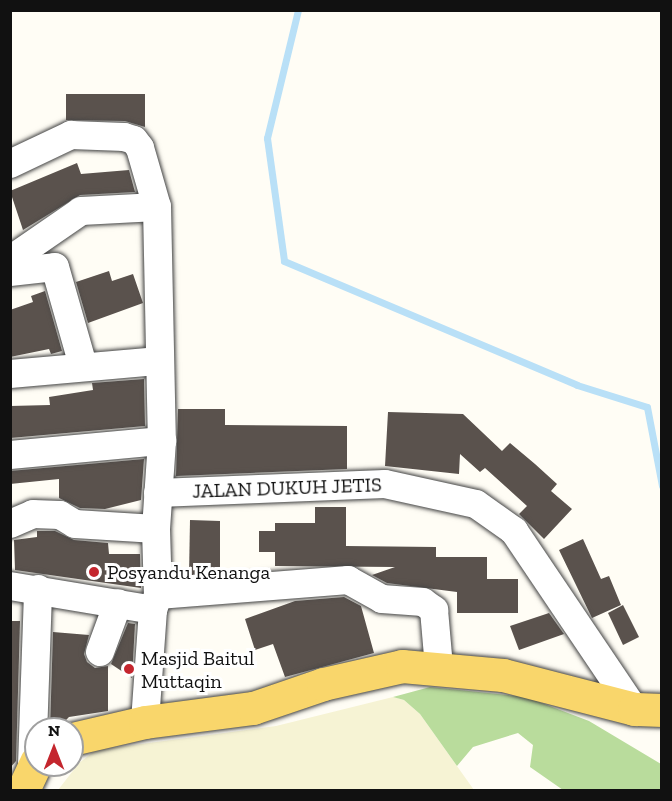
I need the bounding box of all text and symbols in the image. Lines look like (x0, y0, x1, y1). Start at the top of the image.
street label: JALAN DUKUH JETIS (192, 473, 382, 503)
place label: Posyandu Kenanga (107, 560, 270, 584)
marker: Posyandu Kenanga (85, 563, 103, 581)
place label: Masjid Baitul Muttaqin (141, 646, 254, 693)
marker: Masjid Baitul Muttaqin (122, 662, 136, 676)
north arrow (24, 717, 84, 777)
text: N (48, 721, 60, 740)

